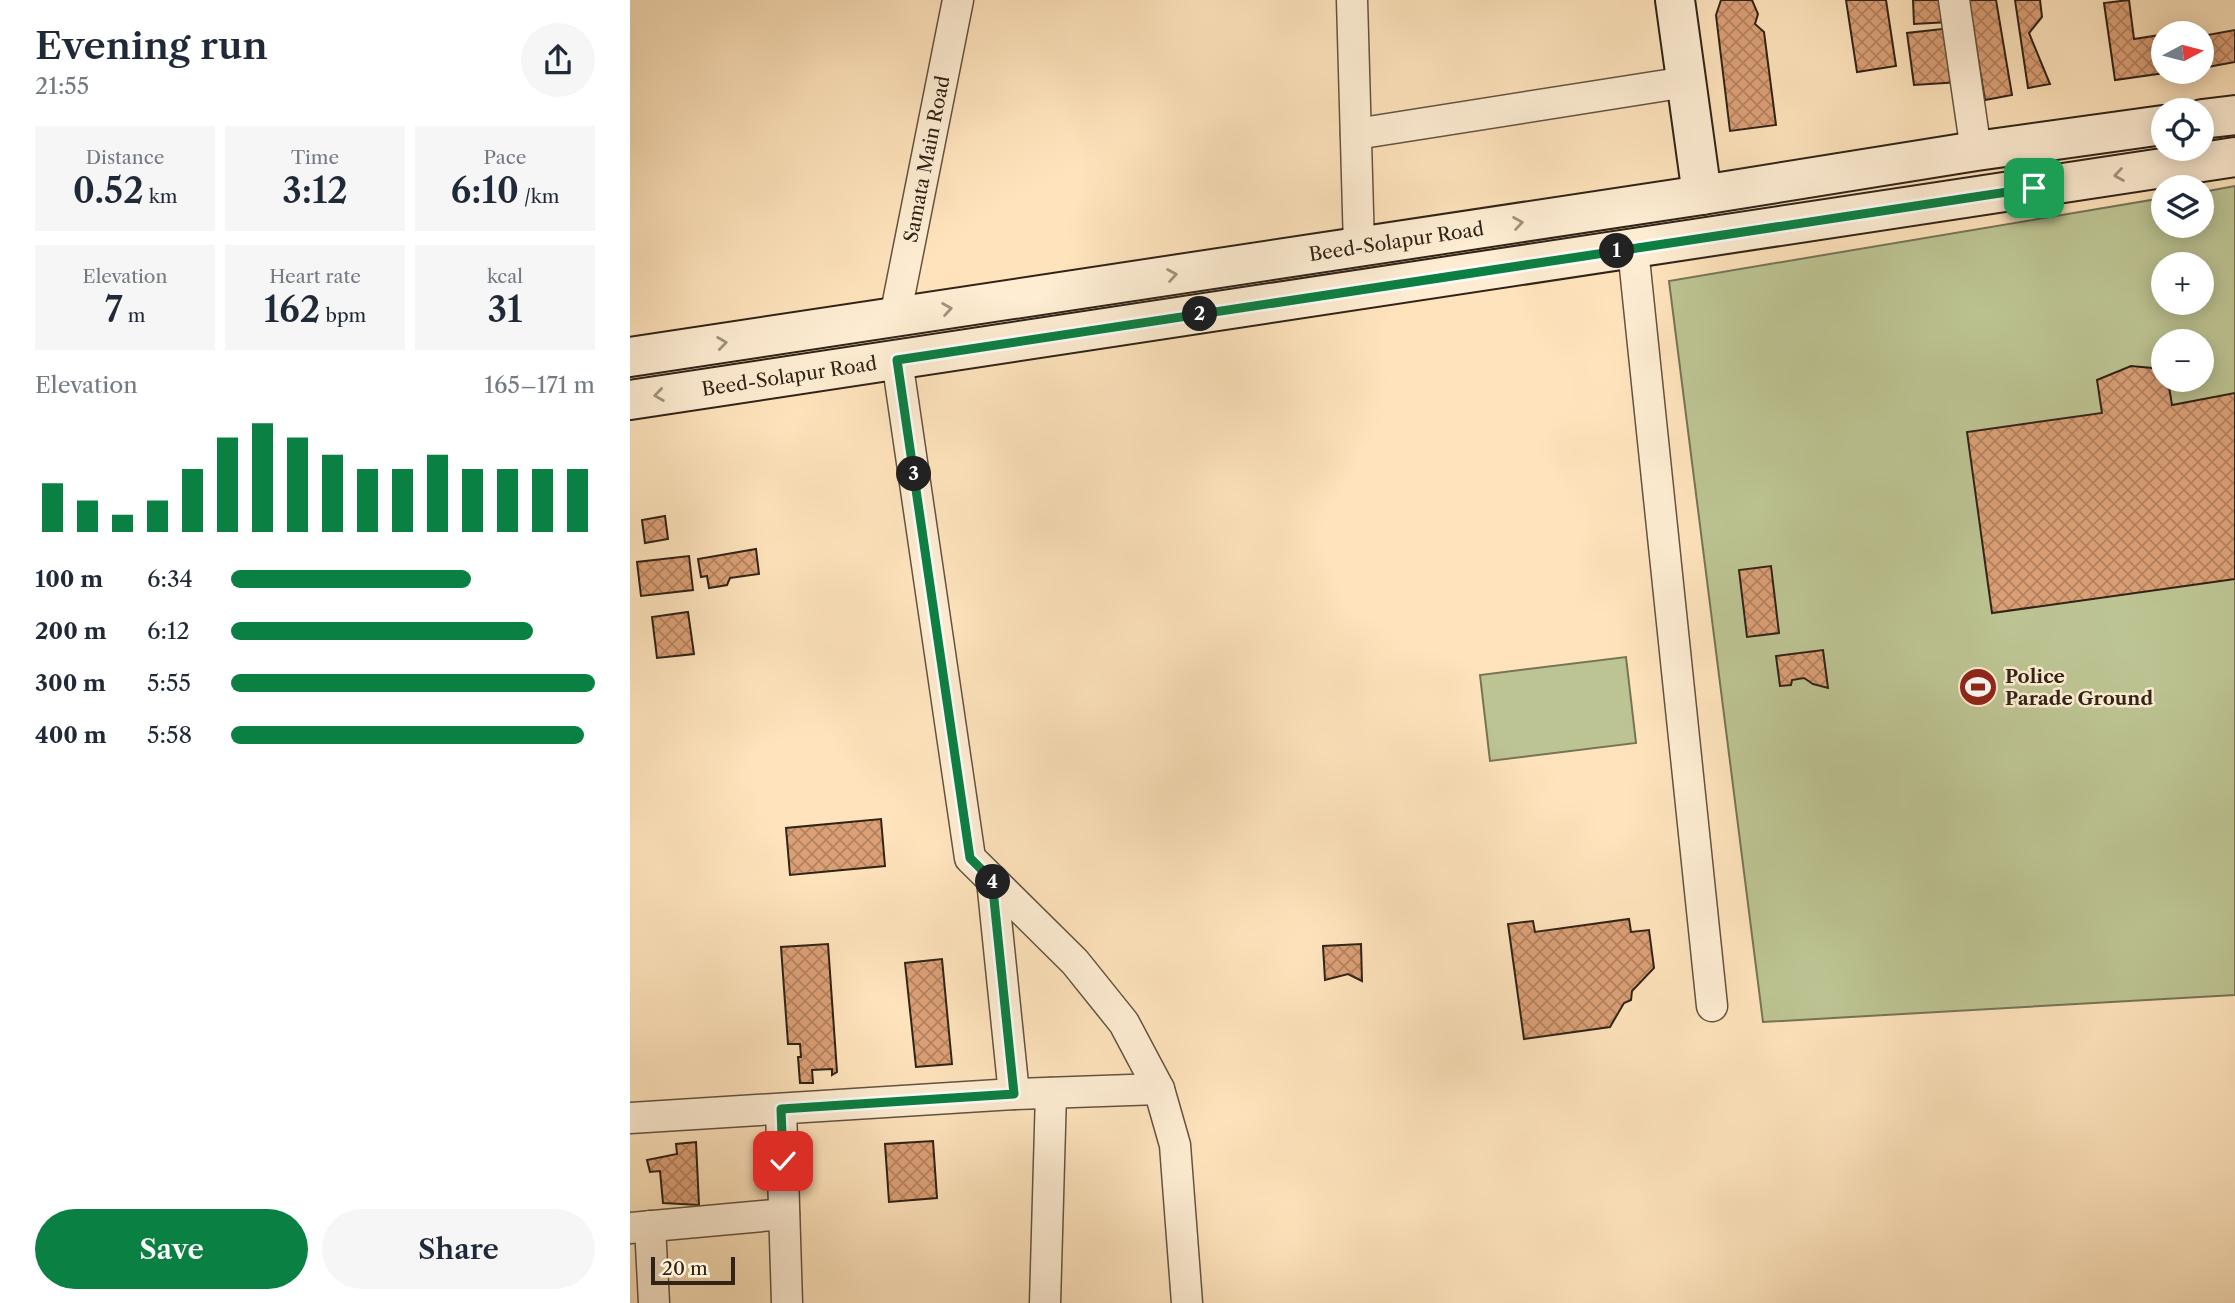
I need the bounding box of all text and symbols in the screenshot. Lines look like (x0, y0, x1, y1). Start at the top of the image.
north arrow (2151, 21, 2214, 84)
map controls (2151, 21, 2214, 392)
text: Evening run (35, 22, 268, 69)
button: share (521, 23, 595, 97)
text: 21:55 (35, 72, 89, 100)
street label: Samata Main Road (899, 73, 954, 244)
button: locate (2151, 98, 2214, 161)
text: Distance (86, 146, 164, 169)
text: Time (291, 146, 339, 169)
text: Pace (484, 146, 526, 169)
pin (2004, 158, 2064, 218)
one-way arrow (2113, 167, 2125, 182)
text: 0.52 (73, 169, 144, 212)
text: 3:12 (282, 169, 348, 212)
text: 6:10 (450, 169, 519, 212)
icon: arrive (2015, 169, 2053, 207)
button: layers (2151, 175, 2214, 238)
text: km (144, 185, 177, 208)
text: /km (519, 185, 560, 208)
one-way arrow (1512, 216, 1524, 231)
street label: Beed-Solapur Road (1307, 217, 1486, 266)
pin: 1 (1600, 233, 1634, 268)
text: 1 (1612, 239, 1621, 262)
button: + (2151, 252, 2214, 315)
text: Elevation (83, 265, 167, 288)
text: Heart rate (269, 265, 361, 288)
text: kcal (487, 265, 523, 288)
one-way arrow (1166, 268, 1178, 283)
text: 7 (105, 288, 123, 331)
text: 162 (264, 288, 320, 331)
text: 31 (488, 288, 523, 331)
pin: 2 (1182, 296, 1218, 332)
one-way arrow (941, 302, 953, 317)
text: 2 (1194, 302, 1205, 325)
text: m (123, 304, 145, 327)
text: bpm (320, 304, 366, 327)
button: − (2151, 329, 2214, 392)
one-way arrow (716, 336, 728, 351)
street label: Beed-Solapur Road (700, 351, 879, 400)
text: Elevation (35, 371, 138, 399)
text: 165–171 m (484, 371, 595, 399)
one-way arrow (653, 388, 664, 403)
pin: 3 (896, 456, 932, 491)
text: 3 (908, 462, 919, 485)
text: 100 m (35, 565, 103, 593)
text: 6:34 (147, 565, 193, 593)
text: 200 m (35, 617, 107, 645)
text: 6:12 (147, 617, 190, 645)
place label: Police Parade Ground (2005, 665, 2153, 710)
sports icon: Police Parade Ground (1957, 666, 1999, 708)
text: 300 m (35, 669, 106, 697)
text: 5:55 (147, 669, 191, 697)
text: 400 m (35, 721, 107, 749)
text: 5:58 (147, 721, 192, 749)
pin: 4 (976, 864, 1010, 900)
text: 4 (987, 870, 998, 893)
pin (753, 1131, 813, 1191)
icon: check (764, 1142, 802, 1180)
button: Save (35, 1209, 308, 1289)
button: Share (322, 1209, 595, 1289)
scale bar (651, 1254, 735, 1286)
text: 20 m (662, 1257, 708, 1280)

